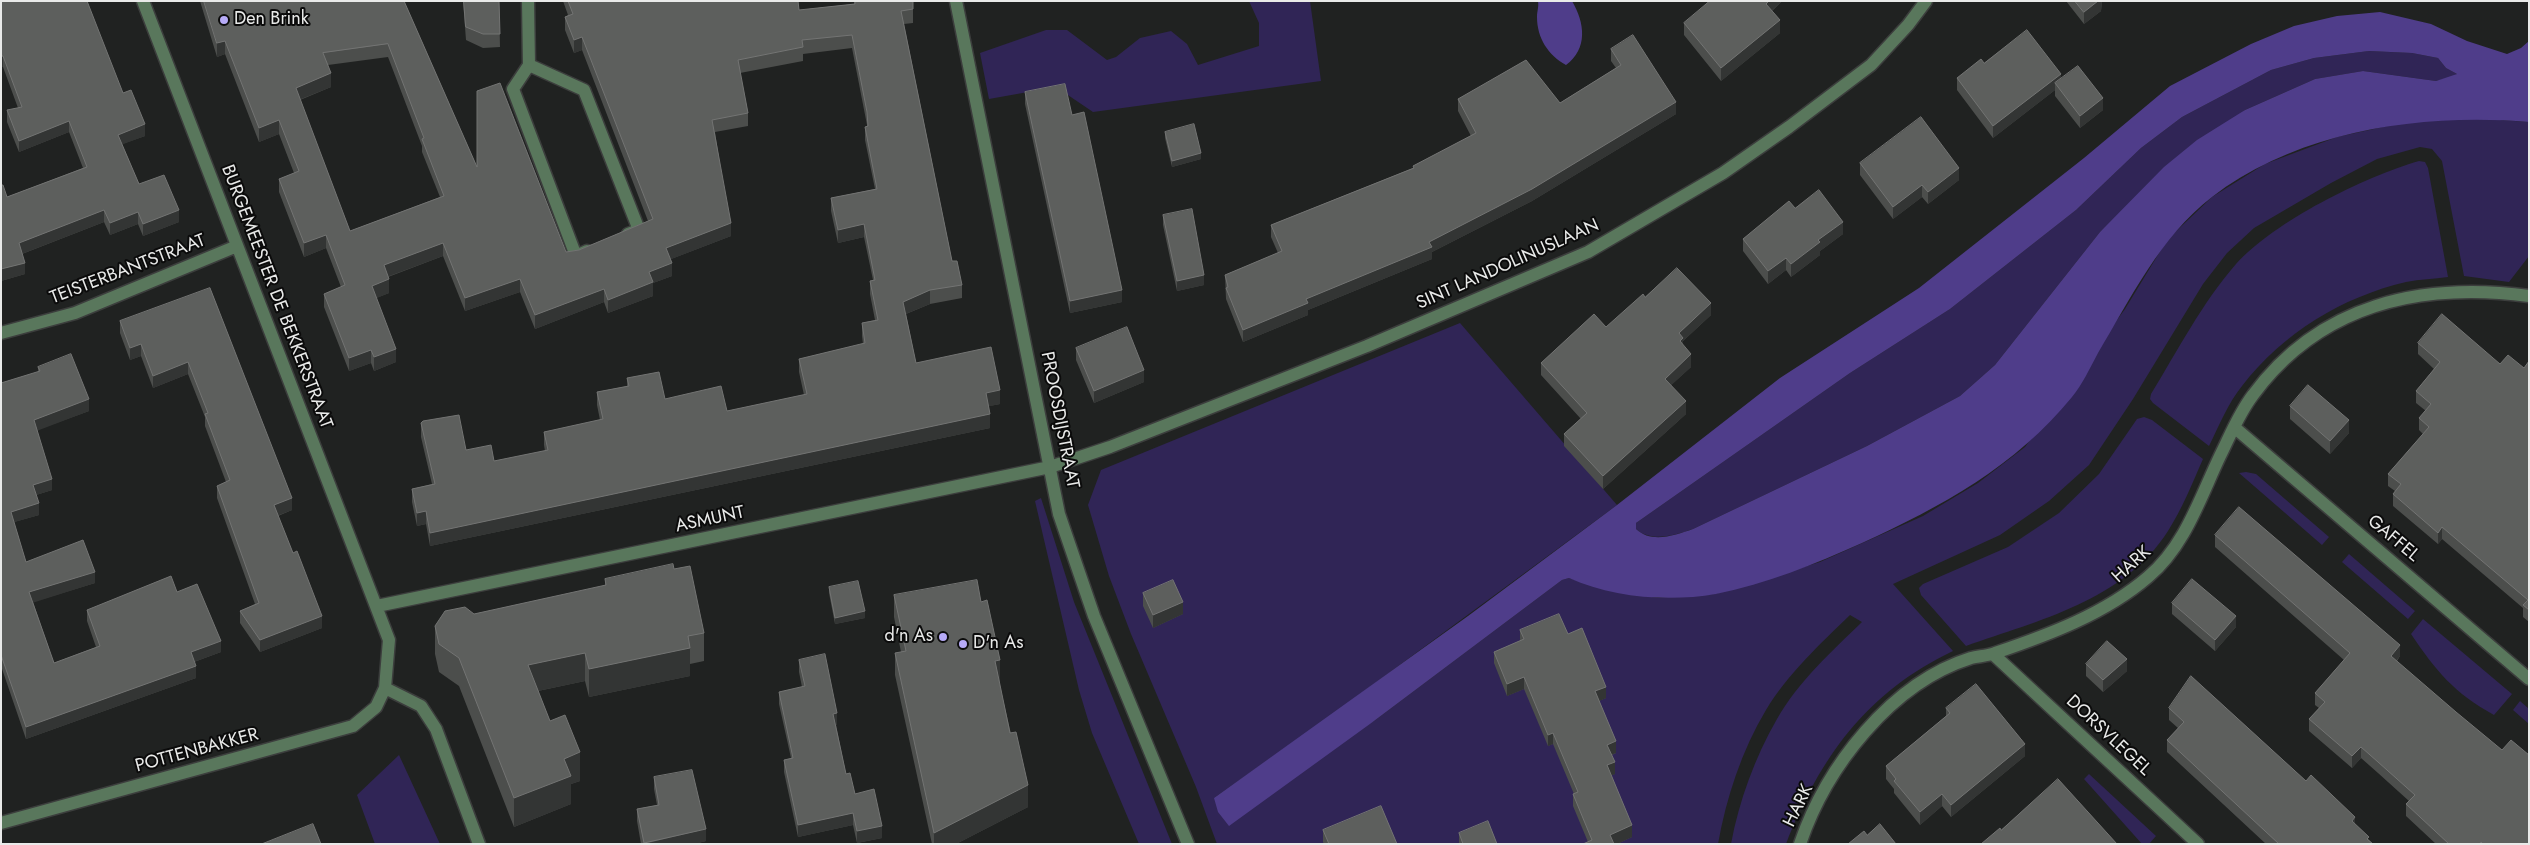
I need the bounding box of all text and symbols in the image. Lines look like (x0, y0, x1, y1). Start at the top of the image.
place label: Den Brink (234, 9, 309, 31)
marker: Den Brink (218, 14, 230, 26)
street label: BURGEMEESTER DE BEKKERSTRAAT (216, 162, 336, 432)
street label: SINT LANDOLINUSLAAN (1413, 215, 1603, 315)
street label: TEISTERBANTSTRAAT (47, 230, 209, 310)
street label: PROOSDIJSTRAAT (1035, 350, 1083, 490)
street label: ASMUNT (674, 502, 746, 538)
street label: GAFFEL (2363, 511, 2423, 567)
street label: HARK (2108, 542, 2156, 588)
place label: d'n As (885, 626, 933, 648)
marker: d'n As (937, 631, 949, 643)
place label: D'n As (973, 633, 1023, 655)
marker: D'n As (957, 638, 969, 650)
street label: DORSVLEGEL (2061, 691, 2155, 781)
street label: POTTENBAKKER (133, 724, 261, 778)
street label: HARK (1779, 781, 1819, 831)

